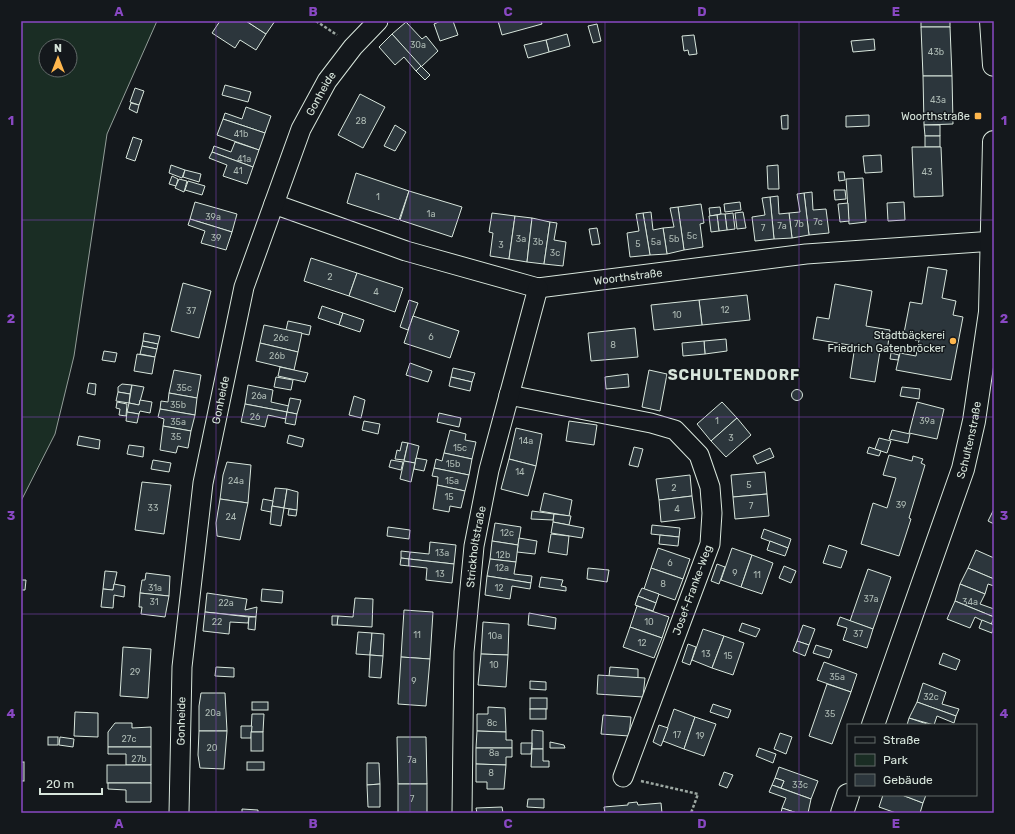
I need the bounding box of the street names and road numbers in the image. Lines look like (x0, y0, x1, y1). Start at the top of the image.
street label: Gonheide (303, 69, 339, 118)
street label: Woorthstraße (593, 266, 663, 288)
street label: Gonheide (209, 375, 232, 425)
street label: Schultenstraße (954, 401, 984, 481)
street label: Strickholtstraße (464, 505, 489, 588)
street label: Josef-Franke-Weg (670, 543, 715, 637)
street label: Gonheide (174, 697, 188, 746)

